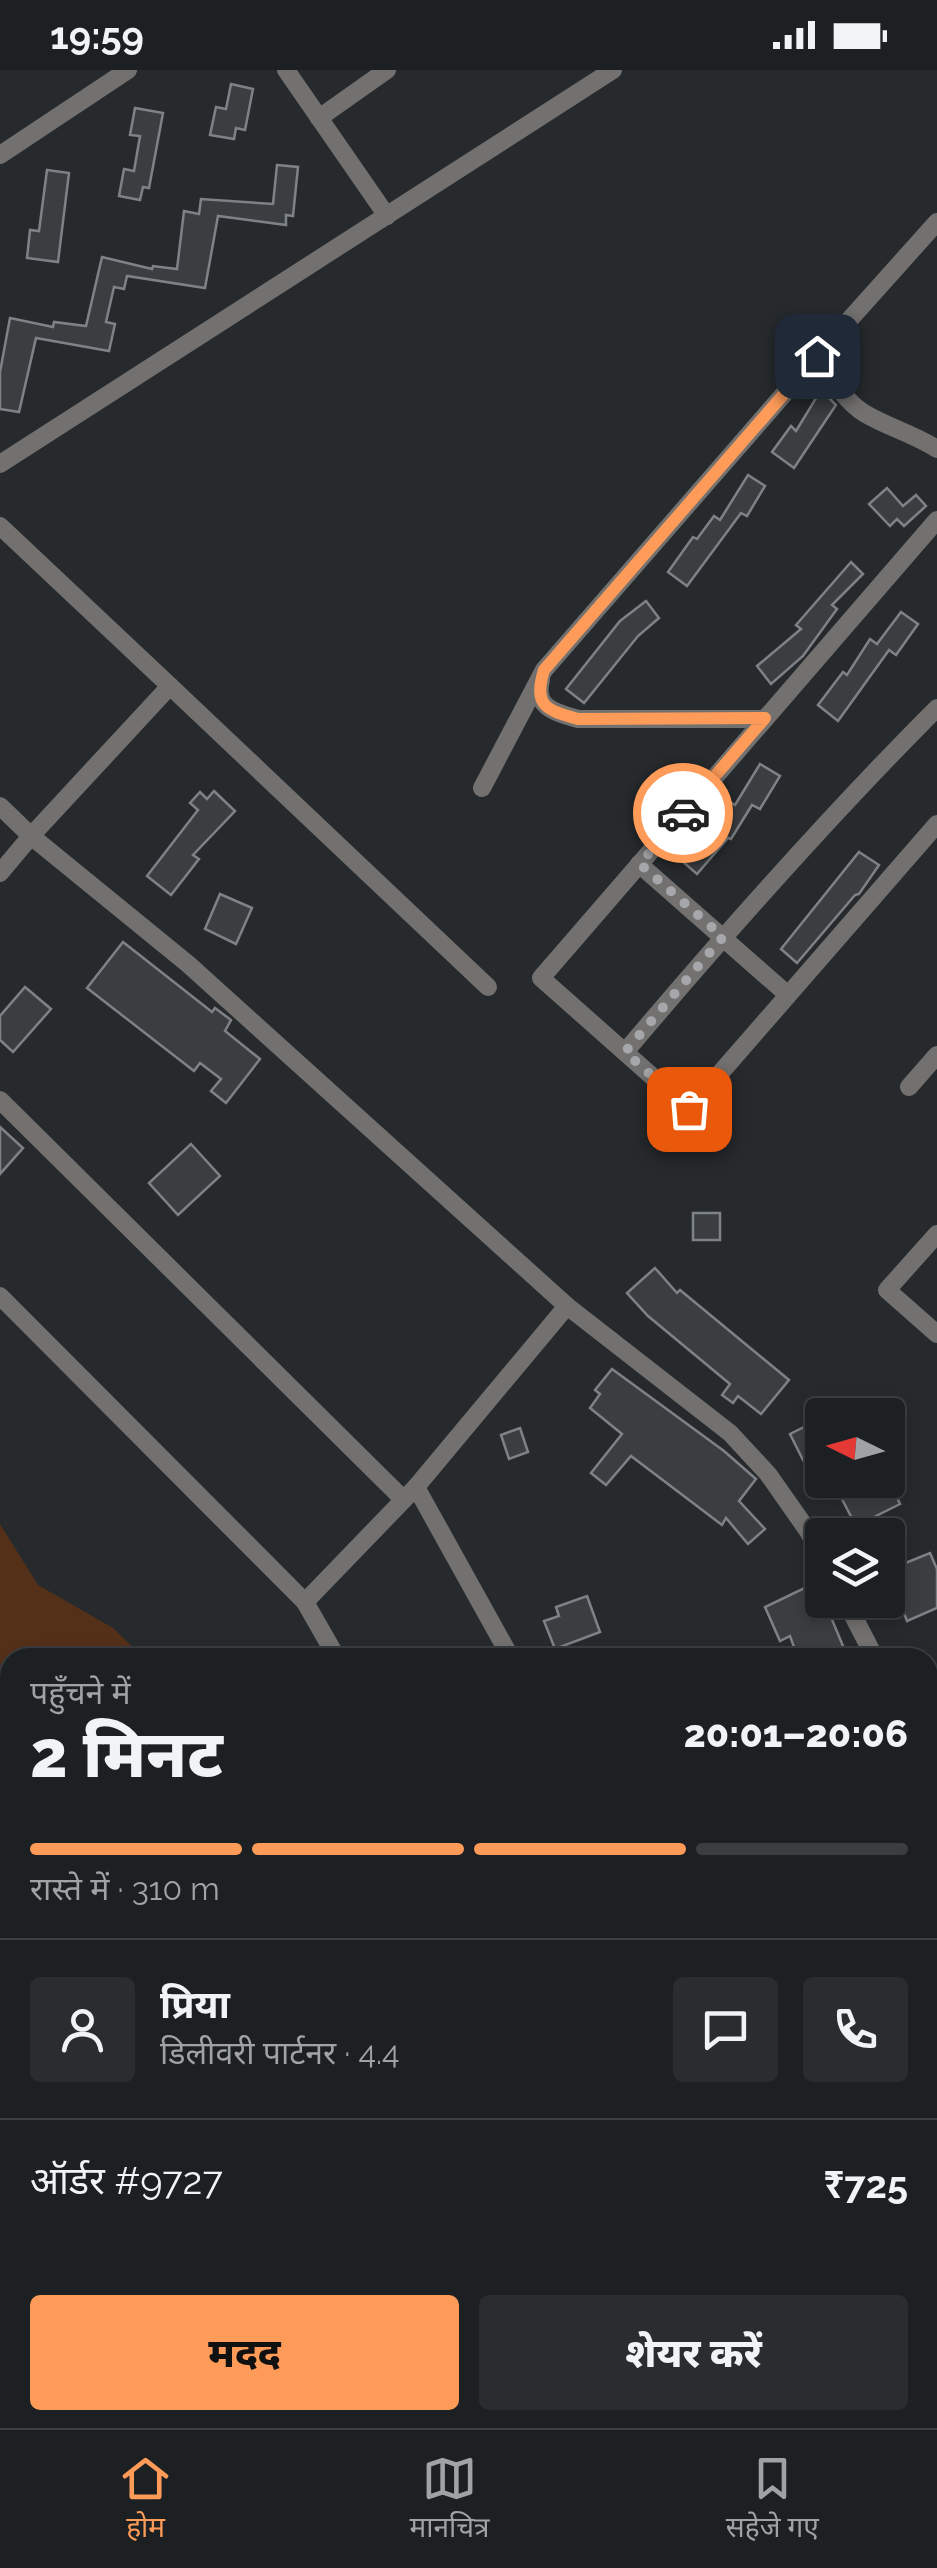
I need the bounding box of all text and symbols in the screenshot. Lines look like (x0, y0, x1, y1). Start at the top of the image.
text: 19:59 (50, 13, 144, 58)
pin (775, 314, 860, 399)
icon: home (790, 329, 845, 384)
courier (633, 763, 733, 863)
icon: car (656, 786, 711, 841)
pin (647, 1067, 732, 1152)
icon: bag (662, 1082, 717, 1137)
north arrow (805, 1398, 905, 1498)
map controls (805, 1398, 905, 1618)
button: layers (805, 1518, 905, 1618)
text: पहुँचने में (30, 1674, 131, 1711)
text: 20:01–20:06 (684, 1711, 908, 1756)
text: 2 मिनट (30, 1716, 223, 1792)
text: रास्ते में · 310 m (30, 1870, 220, 1907)
button: person (30, 1977, 135, 2082)
button: chat (673, 1977, 778, 2082)
button: phone (803, 1977, 908, 2082)
text: प्रिया (160, 1982, 230, 2027)
text: डिलीवरी पार्टनर · 4.4 (160, 2034, 400, 2071)
text: ऑर्डर #9727 (30, 2158, 223, 2203)
text: ₹725 (824, 2162, 908, 2207)
button: मदद (30, 2295, 459, 2410)
button: शेयर करें (479, 2295, 908, 2410)
tab: होम (118, 2451, 173, 2548)
tab: मानचित्र (409, 2451, 490, 2548)
tab: सहेजे गए (726, 2451, 819, 2548)

